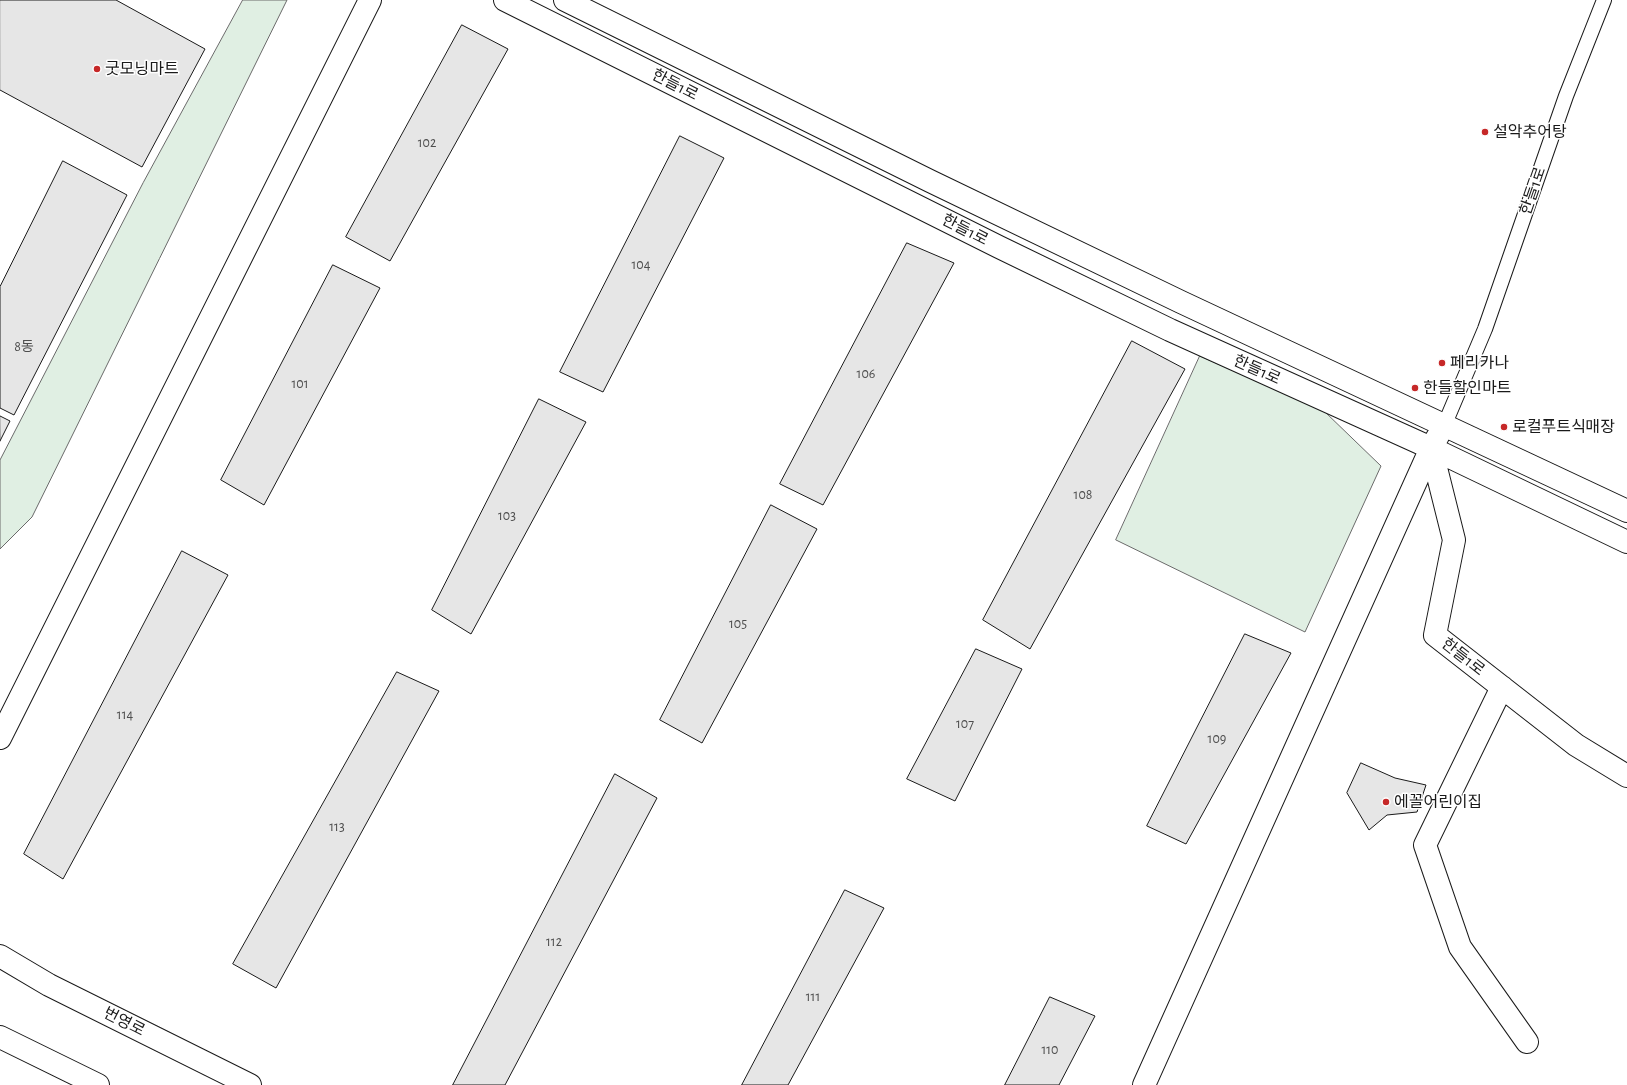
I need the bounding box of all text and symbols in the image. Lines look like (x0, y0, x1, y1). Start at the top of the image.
place label: 굿모닝마트 (105, 59, 179, 79)
marker: 굿모닝마트 (92, 64, 102, 74)
street label: 한들1로 (649, 65, 701, 105)
place label: 설악추어탕 (1493, 122, 1567, 142)
marker: 설악추어탕 (1480, 127, 1490, 137)
house number: 102 (418, 135, 436, 151)
street label: 한들1로 (1516, 164, 1550, 218)
street label: 한들1로 (939, 210, 991, 250)
house number: 104 (632, 257, 650, 273)
house number: 8동 (14, 339, 34, 355)
street label: 한들1로 (1230, 351, 1284, 389)
place label: 페리카나 (1450, 353, 1509, 373)
marker: 페리카나 (1437, 358, 1447, 368)
house number: 106 (857, 366, 875, 382)
house number: 101 (291, 376, 309, 392)
place label: 한들할인마트 (1423, 378, 1511, 398)
marker: 한들할인마트 (1410, 383, 1420, 393)
place label: 로컬푸트식매장 (1512, 417, 1615, 437)
marker: 로컬푸트식매장 (1499, 422, 1509, 432)
house number: 108 (1074, 487, 1092, 503)
house number: 103 (498, 508, 516, 524)
house number: 105 (729, 616, 747, 632)
street label: 한들1로 (1438, 634, 1488, 680)
house number: 114 (117, 707, 133, 723)
house number: 107 (956, 716, 974, 732)
house number: 109 (1208, 731, 1226, 747)
place label: 에꼴어린이집 (1394, 792, 1482, 812)
marker: 에꼴어린이집 (1381, 797, 1391, 807)
house number: 113 (329, 819, 345, 835)
house number: 112 (546, 934, 562, 950)
house number: 111 (806, 989, 820, 1005)
street label: 번영로 (100, 1003, 148, 1041)
house number: 110 (1041, 1042, 1059, 1058)

